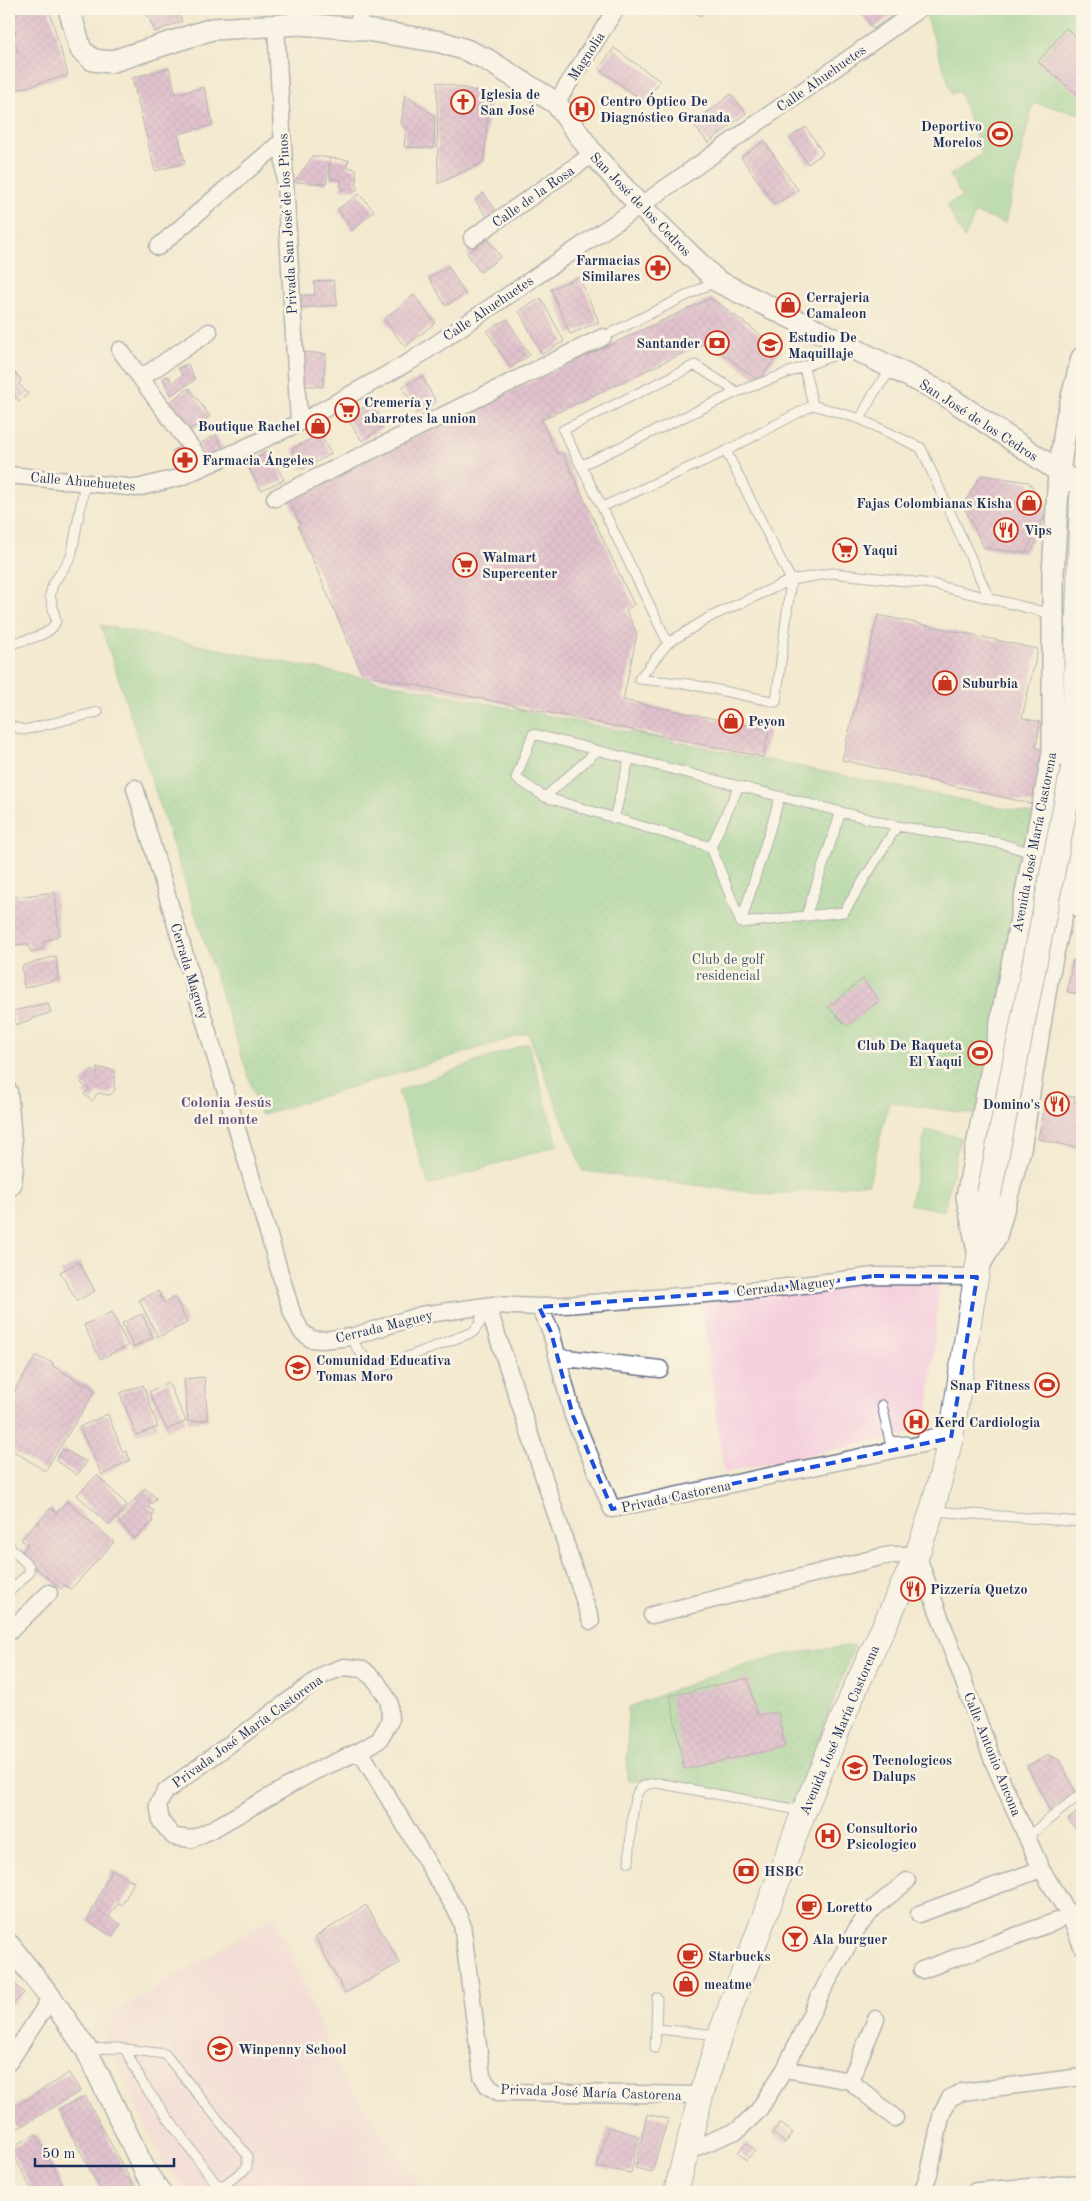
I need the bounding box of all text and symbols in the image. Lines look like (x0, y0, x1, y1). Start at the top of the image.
street label: Magnolia (566, 30, 608, 84)
street label: Calle Ahuehuetes (774, 43, 869, 115)
place label: Iglesia de San José (480, 88, 540, 118)
church icon: Iglesia de San José (450, 89, 476, 115)
place label: Centro Óptico De Diagnóstico Granada (600, 92, 730, 125)
hospital icon: Centro Óptico De Diagnóstico Granada (569, 96, 595, 122)
place label: Deportivo Morelos (921, 120, 982, 150)
sports icon: Deportivo Morelos (987, 121, 1013, 147)
street label: Privada San José de los Pinos (276, 133, 300, 315)
street label: San José de los Cedros (587, 150, 693, 259)
street label: Calle de la Rosa (490, 163, 577, 230)
place label: Farmacias Similares (576, 254, 640, 284)
pharmacy icon: Farmacias Similares (645, 255, 671, 281)
street label: Calle Ahuehuetes (441, 274, 536, 344)
place label: Cerrajeria Camaleon (806, 291, 870, 321)
shop icon: Cerrajeria Camaleon (775, 292, 801, 318)
bank icon: Santander (704, 330, 730, 356)
place label: Estudio De Maquillaje (788, 331, 857, 361)
school or university icon: Estudio De Maquillaje (757, 332, 783, 358)
place label: Santander (636, 337, 700, 351)
street label: San José de los Cedros (917, 377, 1040, 464)
place label: Cremería y abarrotes la union (364, 396, 476, 426)
supermarket icon: Cremería y abarrotes la union (334, 397, 360, 423)
shop icon: Boutique Rachel (305, 413, 331, 439)
place label: Boutique Rachel (198, 420, 300, 434)
pharmacy icon: Farmacia Ángeles (172, 447, 198, 473)
place label: Farmacia Ángeles (202, 451, 314, 468)
street label: Calle Ahuehuetes (30, 470, 136, 494)
shop icon: Fajas Colombianas Kisha (1016, 490, 1042, 516)
place label: Fajas Colombianas Kisha (856, 497, 1012, 511)
restaurant icon: Vips (993, 517, 1019, 543)
place label: Vips (1024, 524, 1052, 538)
supermarket icon: Yaqui (832, 537, 858, 563)
place label: Yaqui (862, 544, 898, 558)
place label: Walmart Supercenter (482, 551, 557, 581)
supermarket icon: Walmart Supercenter (452, 552, 478, 578)
shop icon: Suburbia (932, 670, 958, 696)
place label: Suburbia (962, 677, 1018, 691)
shop icon: Peyon (718, 708, 744, 734)
place label: Peyon (748, 715, 785, 729)
street label: Avenida José María Castorena (1011, 751, 1059, 933)
street label: Cerrada Maguey (168, 921, 211, 1022)
park label: Club de golf residencial (692, 953, 766, 983)
place label: Club De Raqueta El Yaqui (857, 1039, 962, 1069)
sports icon: Club De Raqueta El Yaqui (967, 1040, 993, 1066)
restaurant icon: Domino's (1044, 1091, 1070, 1117)
district label: Colonia Jesús del monte (181, 1096, 271, 1128)
place label: Domino's (982, 1098, 1040, 1112)
street label: Cerrada Maguey (736, 1275, 837, 1299)
street label: Cerrada Maguey (334, 1308, 435, 1346)
place label: Comunidad Educativa Tomas Moro (316, 1354, 451, 1384)
school or university icon: Comunidad Educativa Tomas Moro (285, 1355, 311, 1381)
sports icon: Snap Fitness (1034, 1372, 1060, 1398)
place label: Snap Fitness (950, 1379, 1030, 1393)
hospital icon: Kerd Cardiologia (903, 1409, 929, 1435)
place label: Kerd Cardiologia (934, 1416, 1040, 1430)
street label: Privada Castorena (620, 1478, 732, 1515)
restaurant icon: Pizzería Quetzo (900, 1576, 926, 1602)
place label: Pizzería Quetzo (930, 1583, 1028, 1597)
street label: Avenida José María Castorena (798, 1643, 882, 1817)
street label: Privada José María Castorena (170, 1673, 325, 1791)
street label: Calle Antonio Ancona (961, 1690, 1023, 1818)
place label: Tecnologicos Dalups (872, 1754, 952, 1784)
school or university icon: Tecnologicos Dalups (842, 1755, 868, 1781)
place label: Consultorio Psicologico (846, 1822, 918, 1852)
hospital icon: Consultorio Psicologico (815, 1823, 841, 1849)
bank icon: HSBC (733, 1858, 759, 1884)
place label: HSBC (764, 1865, 803, 1879)
cafe icon: Loretto (796, 1894, 822, 1920)
place label: Loretto (826, 1901, 872, 1915)
bar icon: Ala burguer (782, 1926, 808, 1952)
place label: Ala burguer (812, 1933, 887, 1947)
cafe icon: Starbucks (677, 1943, 703, 1969)
place label: Starbucks (708, 1950, 770, 1964)
shop icon: meatme (673, 1971, 699, 1997)
place label: meatme (704, 1978, 752, 1992)
school or university icon: Winpenny School (207, 2036, 233, 2062)
place label: Winpenny School (238, 2043, 347, 2057)
street label: Privada José María Castorena (500, 2083, 682, 2103)
scale bar (35, 2136, 174, 2168)
text: 50 m (42, 2147, 76, 2162)

